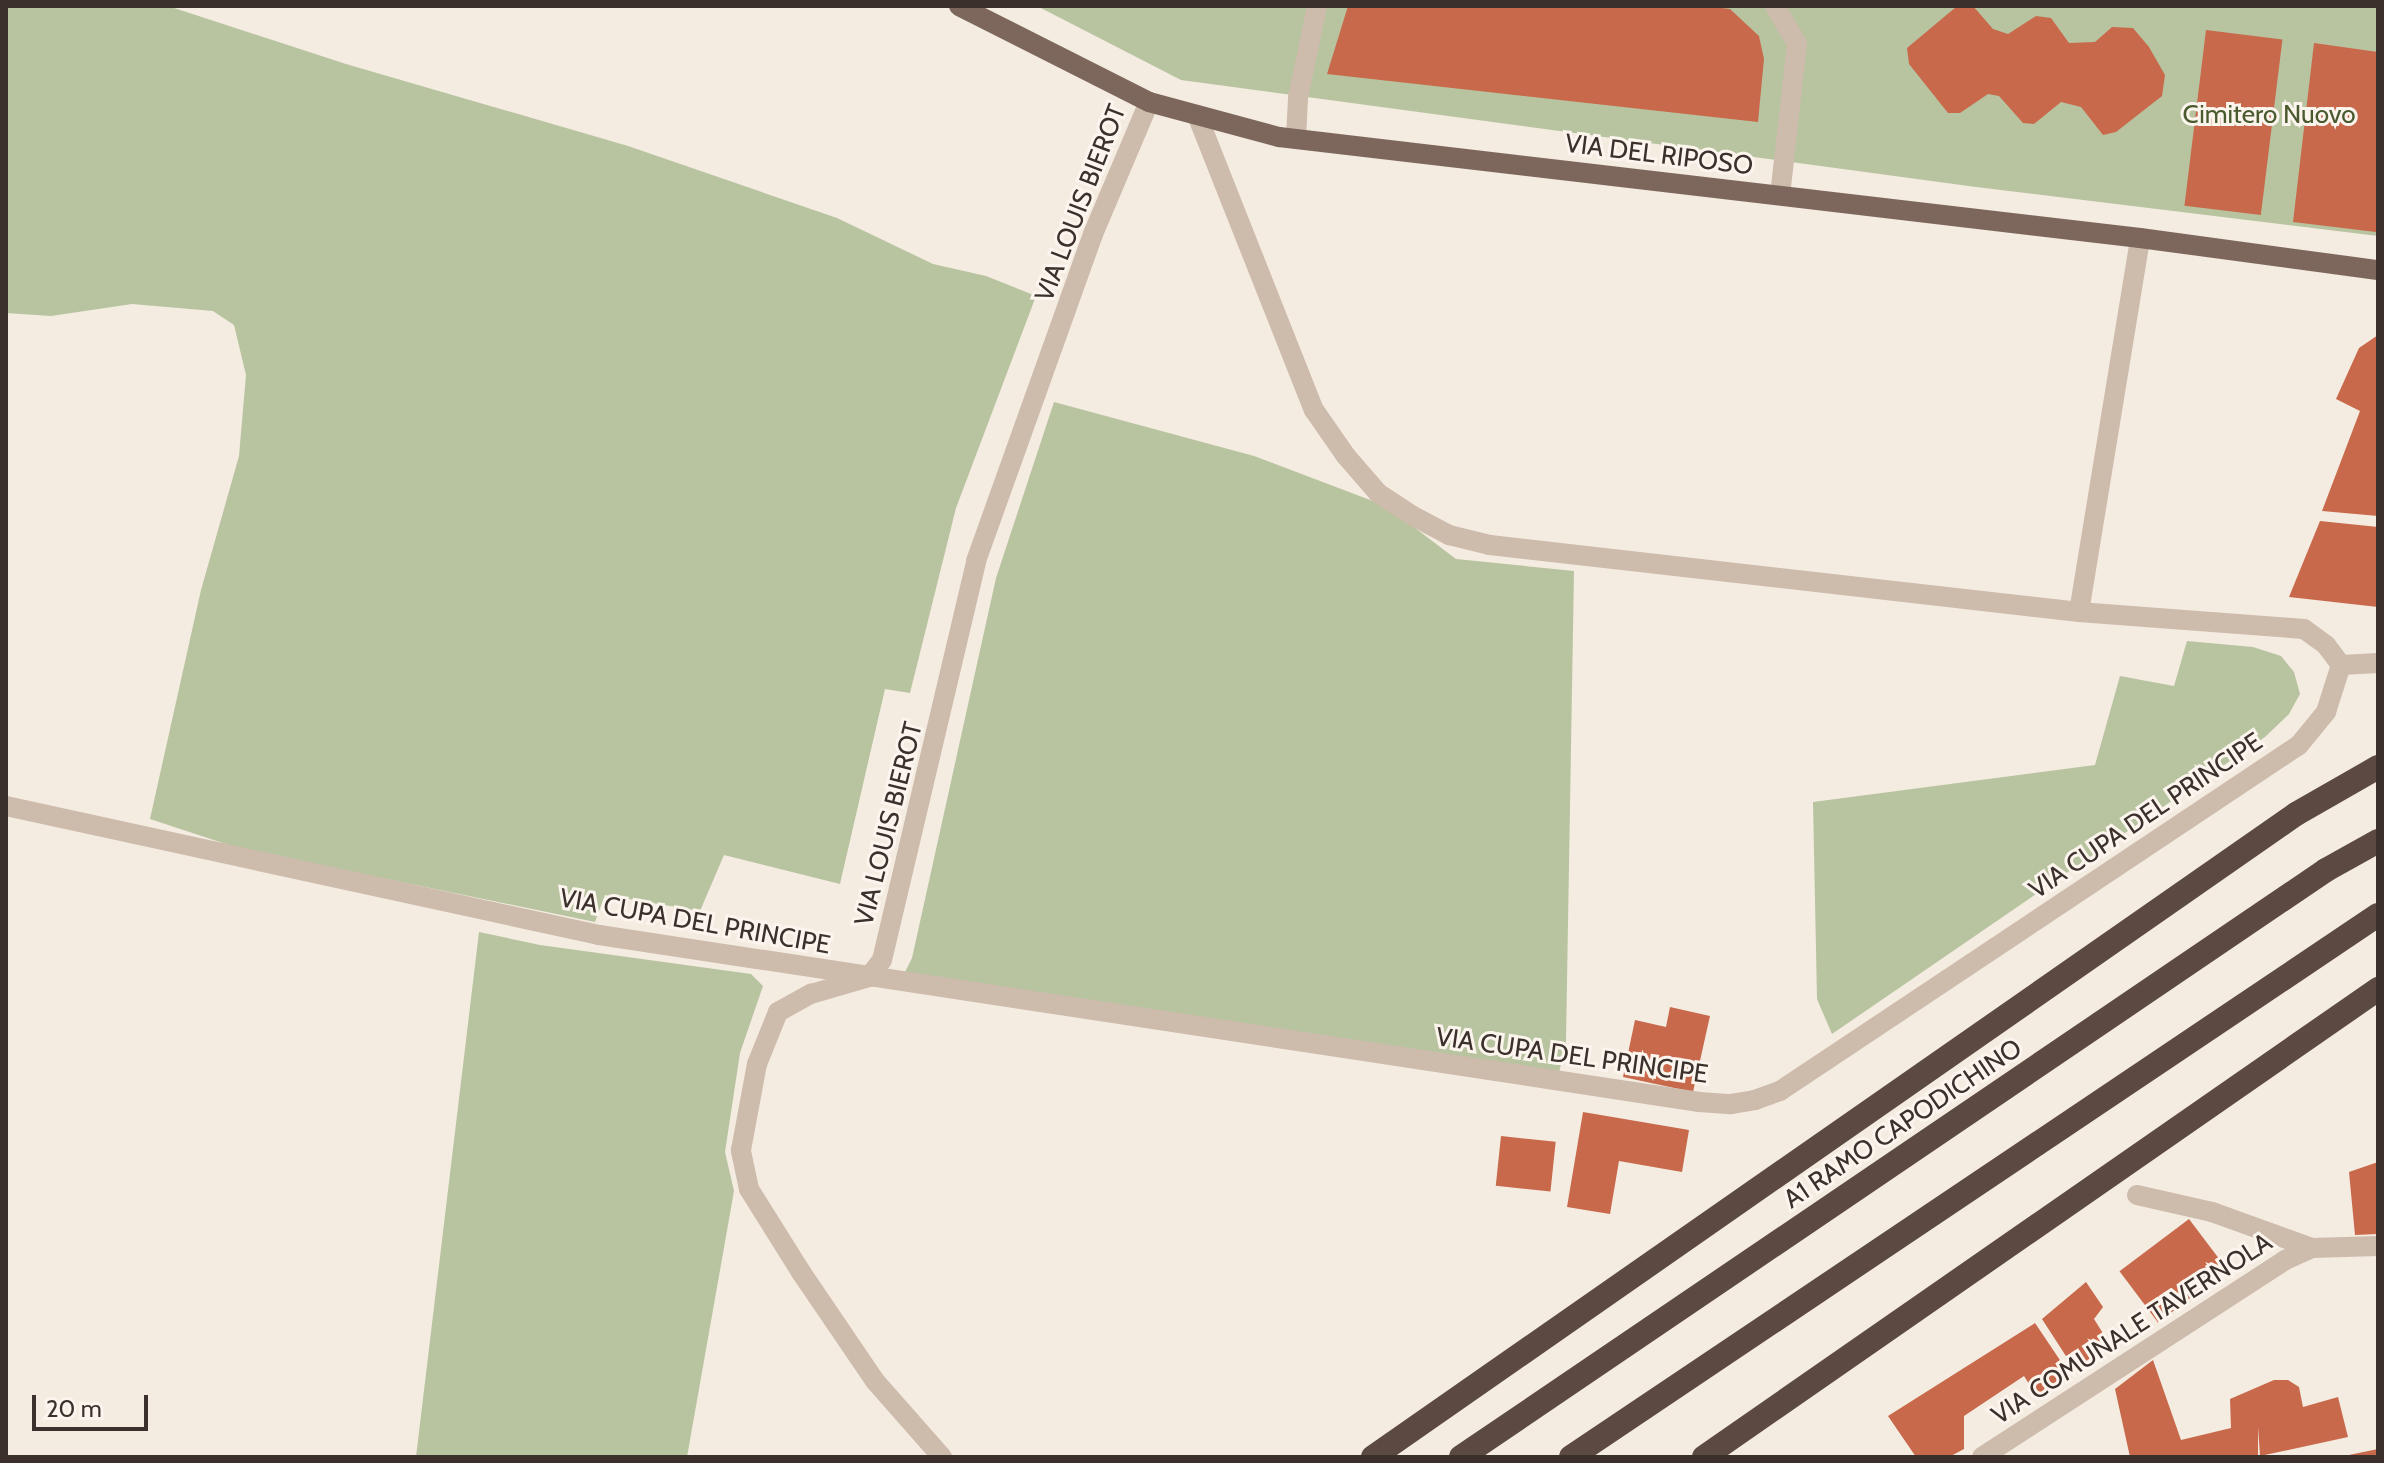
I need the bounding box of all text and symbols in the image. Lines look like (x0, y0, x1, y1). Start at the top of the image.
park label: Cimitero Nuovo (2182, 99, 2356, 131)
street label: VIA LOUIS BIEROT (1029, 100, 1133, 306)
street label: VIA DEL RIPOSO (1563, 128, 1755, 182)
street label: VIA LOUIS BIEROT (849, 719, 929, 929)
street label: VIA CUPA DEL PRINCIPE (2023, 726, 2269, 906)
street label: VIA CUPA DEL PRINCIPE (557, 883, 833, 961)
street label: VIA CUPA DEL PRINCIPE (1434, 1021, 1710, 1091)
street label: A1 RAMO CAPODICHINO (1778, 1033, 2028, 1215)
street label: VIA COMUNALE TAVERNOLA (1986, 1227, 2278, 1431)
scale bar (36, 1379, 152, 1429)
text: 20 m (46, 1394, 102, 1423)

